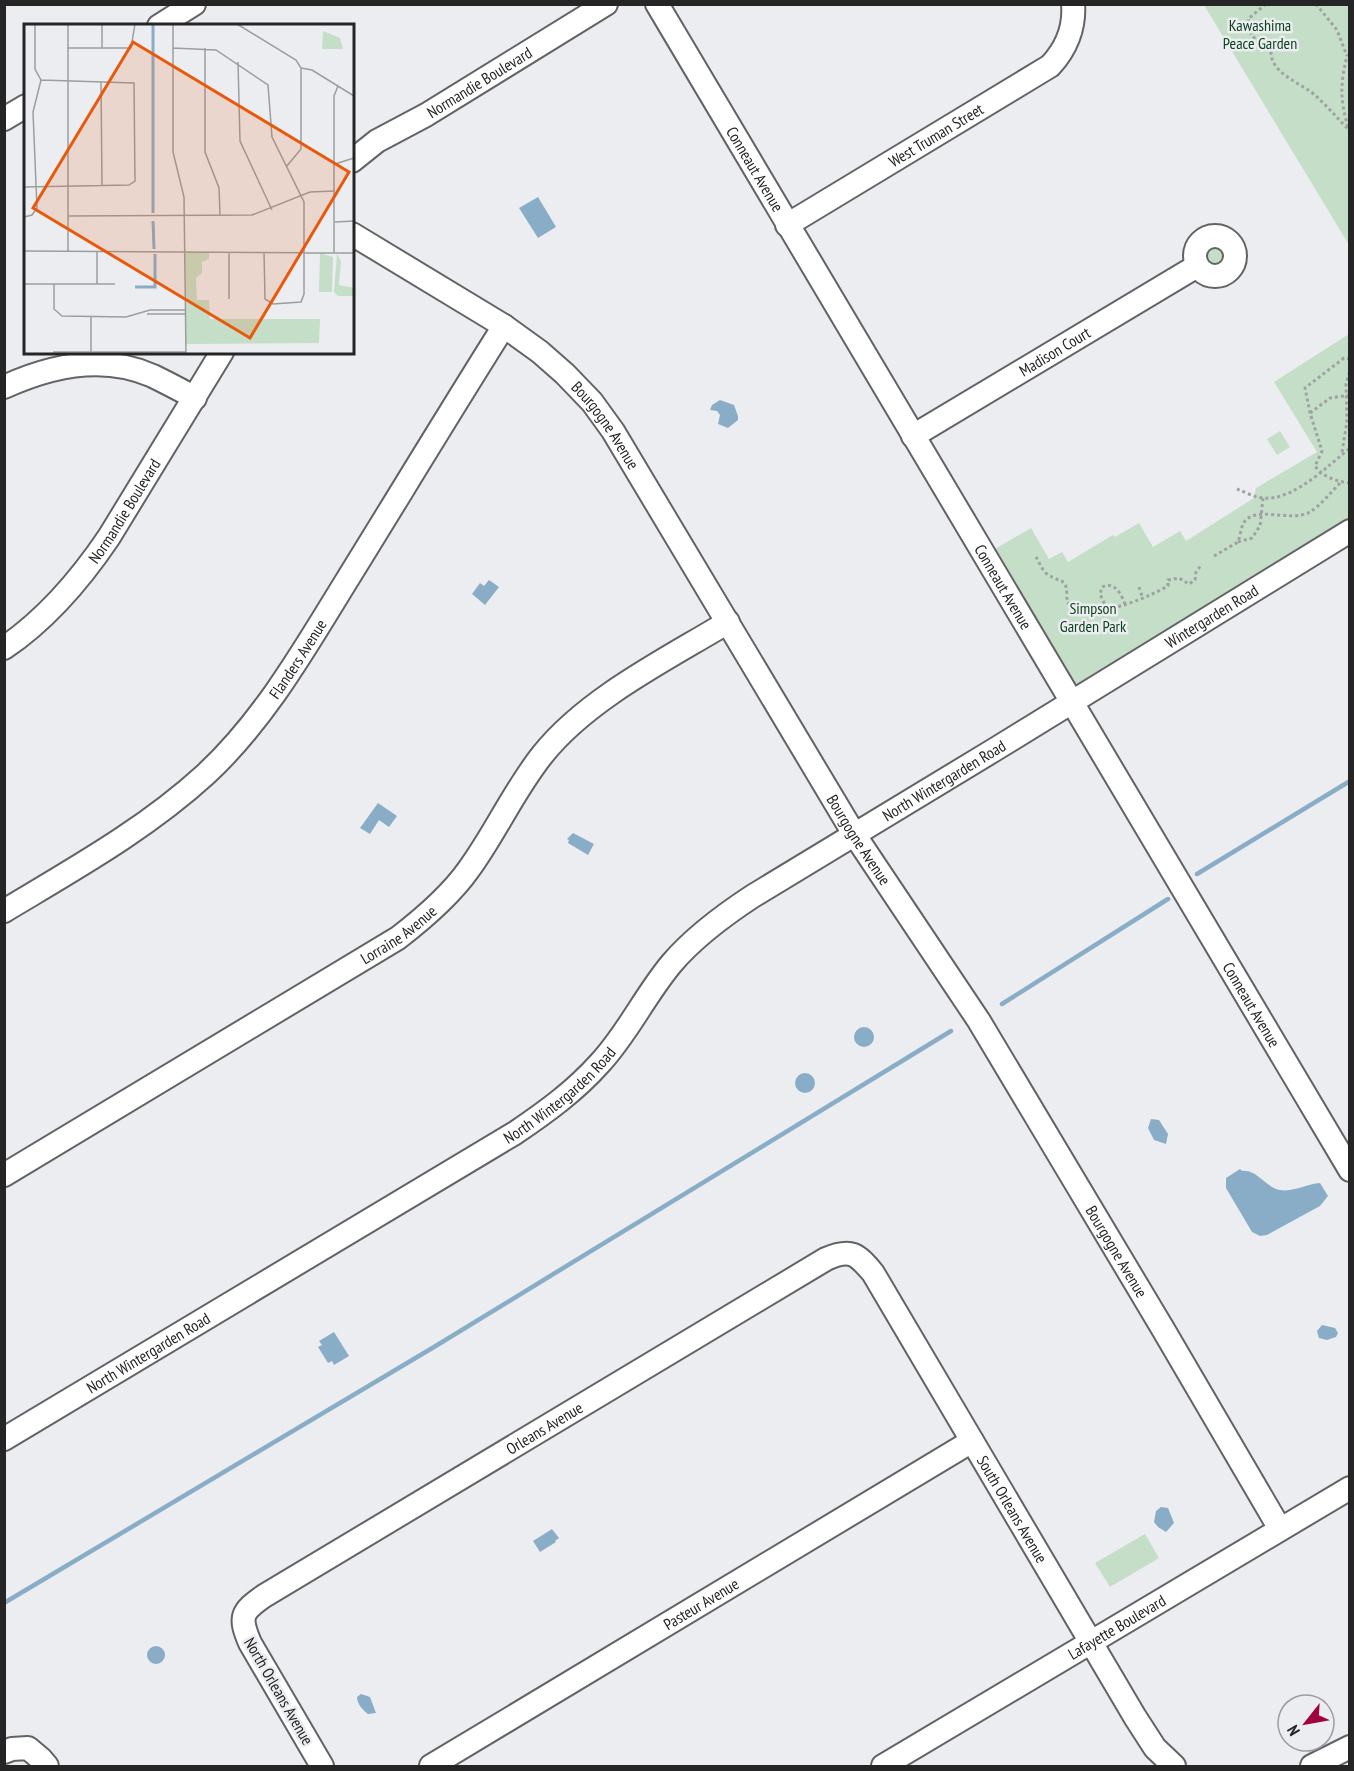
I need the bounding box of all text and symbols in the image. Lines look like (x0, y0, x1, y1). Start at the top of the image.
park label: Kawashima Peace Garden (1223, 15, 1297, 53)
inset map (24, 24, 354, 354)
street label: Normandie Boulevard (423, 42, 535, 122)
street label: West Truman Street (885, 98, 987, 171)
street label: Conneaut Avenue (722, 123, 788, 215)
street label: Madison Court (1015, 322, 1094, 380)
street label: Bourgogne Avenue (567, 377, 644, 473)
street label: Normandie Boulevard (84, 455, 165, 567)
street label: Conneaut Avenue (970, 541, 1036, 633)
street label: Wintergarden Road (1161, 580, 1262, 652)
park label: Simpson Garden Park (1060, 598, 1127, 636)
street label: Flanders Avenue (264, 616, 331, 702)
street label: North Wintergarden Road (879, 735, 1009, 825)
street label: Bourgogne Avenue (823, 791, 895, 889)
street label: Lorraine Avenue (357, 901, 441, 968)
street label: Conneaut Avenue (1219, 958, 1285, 1051)
street label: North Wintergarden Road (500, 1043, 620, 1148)
street label: Bourgogne Avenue (1081, 1202, 1152, 1301)
street label: North Wintergarden Road (83, 1308, 214, 1397)
street label: Orleans Avenue (502, 1397, 586, 1459)
street label: South Orleans Avenue (973, 1452, 1052, 1567)
street label: Pasteur Avenue (660, 1574, 742, 1634)
street label: Lafayette Boulevard (1064, 1590, 1169, 1664)
street label: North Orleans Avenue (240, 1634, 318, 1748)
north arrow (1276, 1693, 1336, 1753)
text: N (1282, 1722, 1304, 1740)

